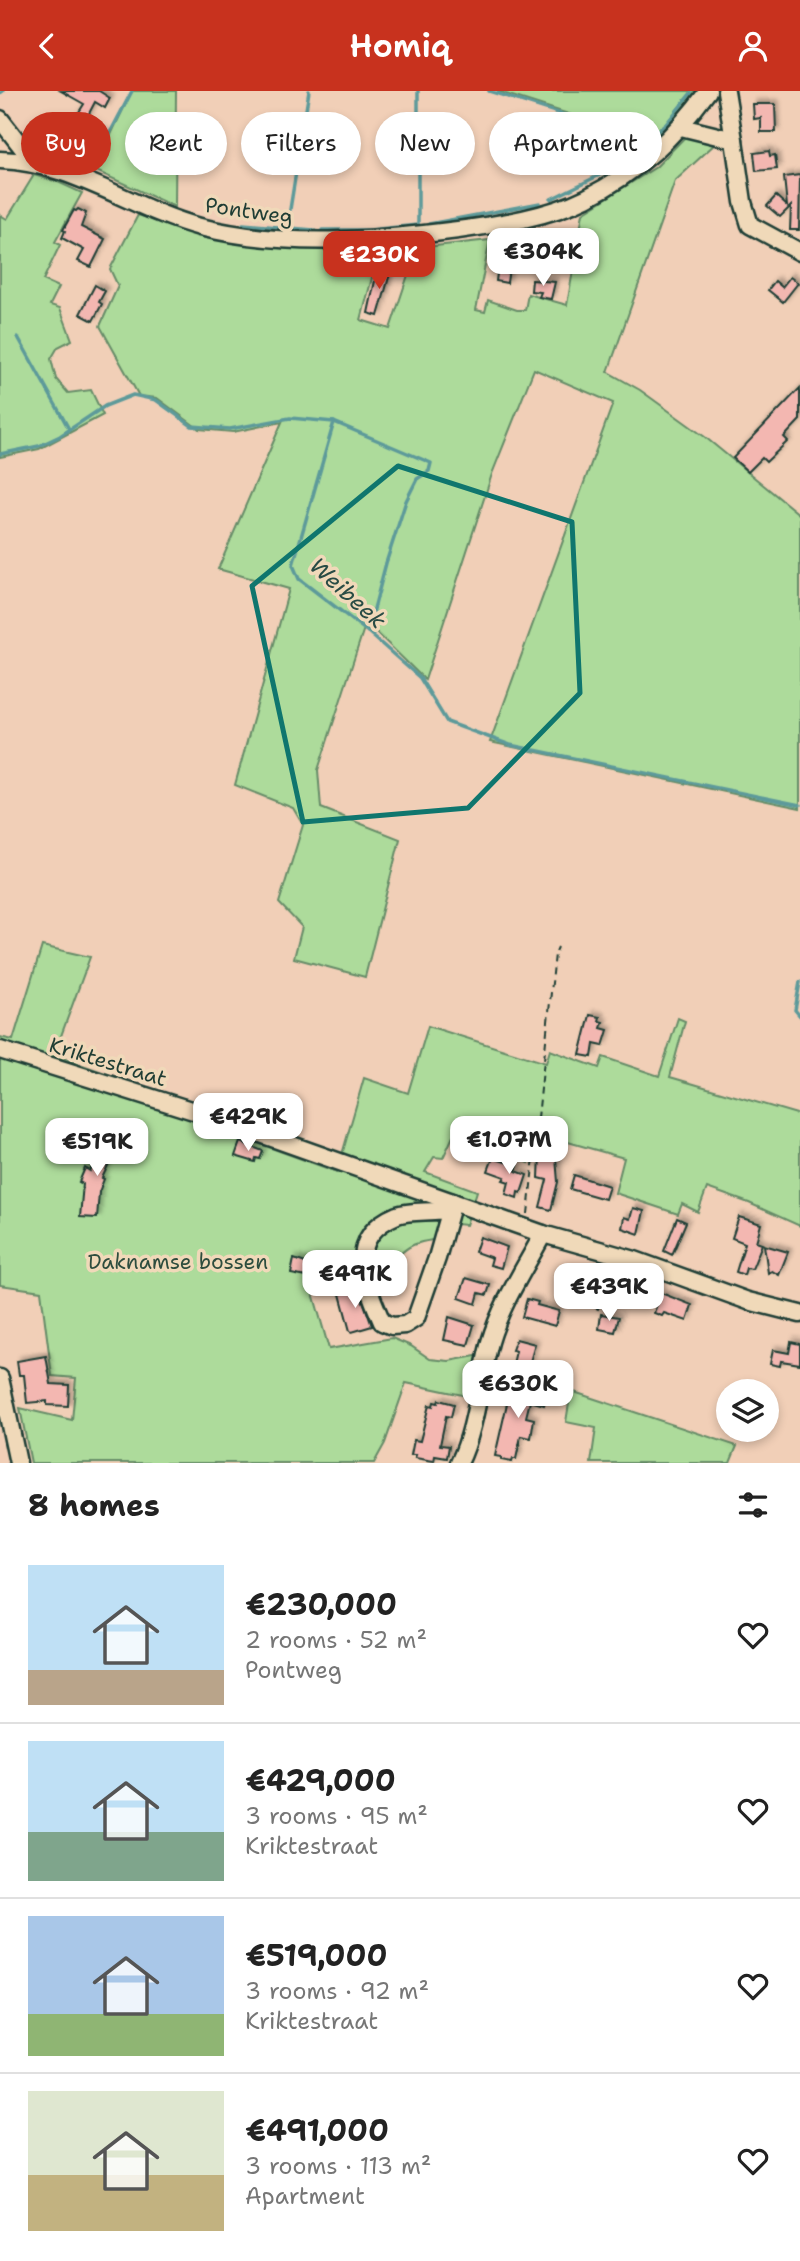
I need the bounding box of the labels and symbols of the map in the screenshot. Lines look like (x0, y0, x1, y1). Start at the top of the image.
street label: Pontweg (203, 191, 295, 231)
pin: €304K (494, 229, 592, 288)
pin: €230K (330, 231, 428, 291)
water label: Weibeek (303, 551, 393, 635)
street label: Kriktestraat (46, 1031, 170, 1093)
pin: €429K (199, 1093, 297, 1153)
pin: €1.07M (452, 1117, 566, 1176)
pin: €519K (48, 1119, 146, 1178)
park label: Daknamse bossen (88, 1248, 268, 1276)
pin: €491K (306, 1251, 404, 1310)
pin: €439K (560, 1263, 658, 1323)
pin: €630K (469, 1361, 567, 1420)

